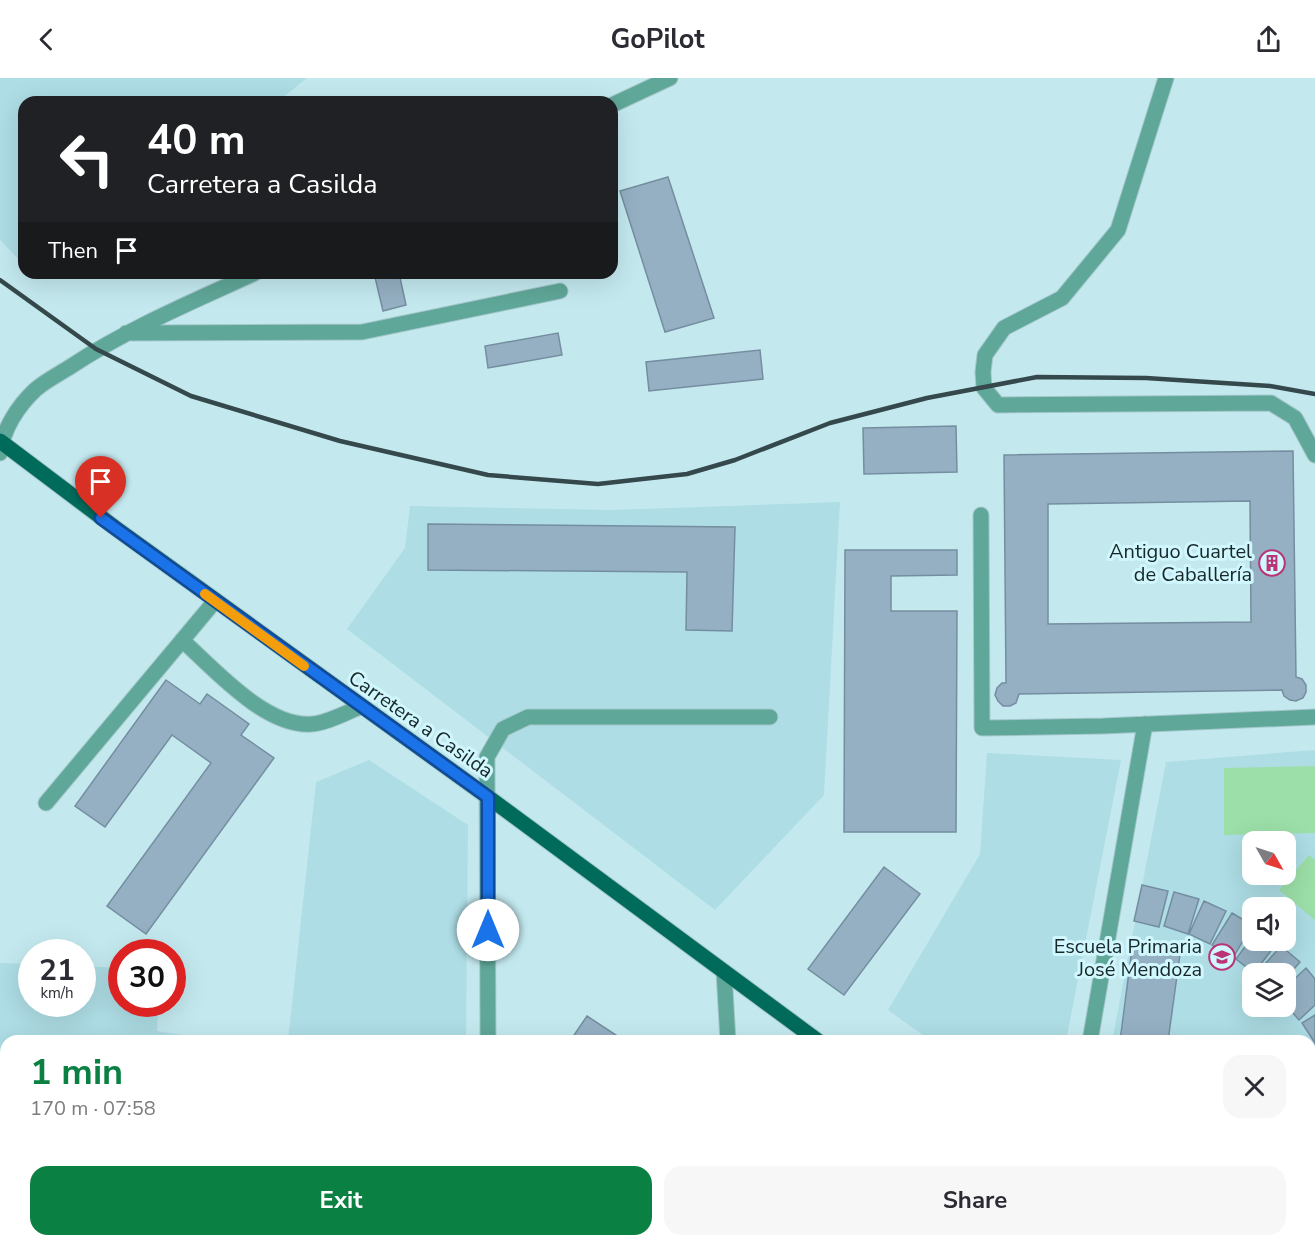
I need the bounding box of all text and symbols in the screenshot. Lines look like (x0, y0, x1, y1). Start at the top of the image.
text: GoPilot (610, 21, 705, 58)
icon: back (30, 23, 63, 56)
icon: share (1252, 23, 1285, 56)
text: 40 m (147, 112, 246, 169)
icon: left (48, 120, 126, 198)
text: Carretera a Casilda (147, 166, 377, 203)
icon: arrive (110, 234, 143, 267)
text: Then (48, 236, 98, 266)
pin (75, 456, 126, 518)
icon: arrive (84, 465, 117, 498)
place label: Antiguo Cuartel de Caballería (1109, 538, 1252, 588)
building icon: Antiguo Cuartel de Caballería (1257, 548, 1287, 578)
street label: Carretera a Casilda (343, 664, 498, 784)
north arrow (1242, 831, 1296, 885)
map controls (1242, 831, 1296, 1017)
button: sound (1242, 897, 1296, 951)
position arrow (456, 898, 520, 962)
place label: Escuela Primaria José Mendoza (1054, 933, 1202, 983)
speed limit sign: 30 (108, 939, 186, 1017)
school or university icon: Escuela Primaria José Mendoza (1207, 942, 1237, 972)
text: 21 (39, 950, 75, 991)
button: layers (1242, 963, 1296, 1017)
text: km/h (40, 983, 74, 1003)
text: 1 min (30, 1048, 123, 1097)
button: close (1223, 1055, 1286, 1118)
text: 170 m · 07:58 (30, 1095, 156, 1122)
button: Exit (30, 1166, 652, 1235)
button: Share (664, 1166, 1286, 1235)

